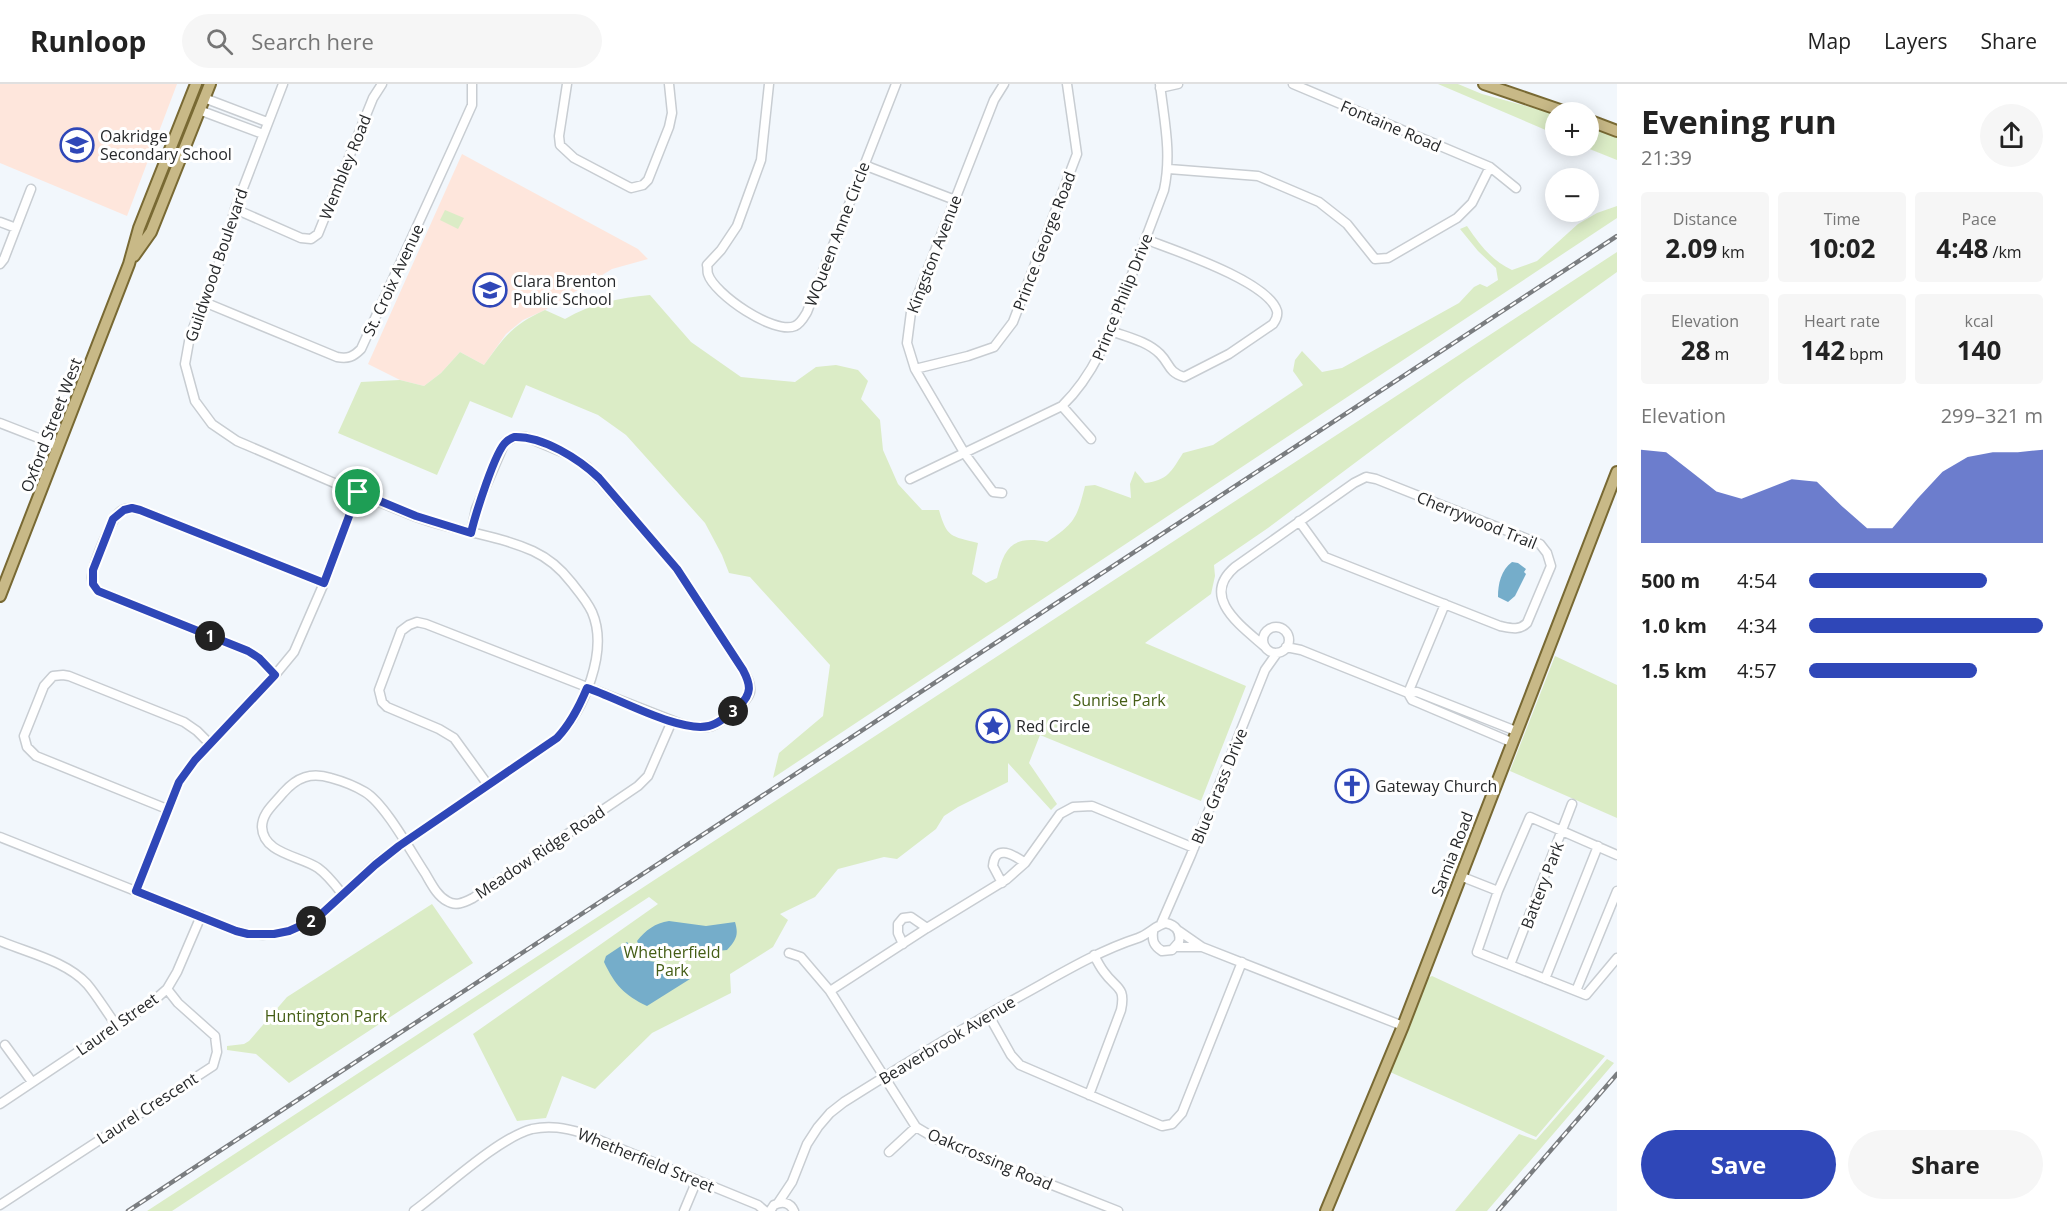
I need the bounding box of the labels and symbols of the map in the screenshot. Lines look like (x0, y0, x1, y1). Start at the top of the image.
street label: Fontaine Road (1337, 95, 1445, 157)
street label: Wembley Road (314, 111, 376, 223)
place label: Oakridge Secondary School (100, 125, 232, 165)
school or university icon: Oakridge Secondary School (59, 127, 95, 163)
street label: WQueen Anne Circle (799, 159, 875, 309)
street label: Prince George Road (1007, 168, 1081, 314)
street label: Guildwood Boulevard (179, 185, 253, 345)
street label: Kingston Avenue (901, 192, 967, 316)
street label: St. Croix Avenue (357, 220, 429, 340)
street label: Prince Philip Drive (1086, 230, 1158, 364)
place label: Clara Brenton Public School (513, 270, 616, 310)
school or university icon: Clara Brenton Public School (472, 272, 508, 308)
street label: Oxford Street West (15, 354, 87, 495)
pin (332, 466, 383, 517)
street label: Cherrywood Trail (1414, 486, 1540, 554)
pin: 1 (195, 621, 225, 651)
park label: Sunrise Park (1072, 689, 1166, 711)
pin: 3 (718, 696, 748, 726)
place icon: Red Circle (975, 708, 1011, 744)
place label: Red Circle (1016, 715, 1090, 737)
street label: Blue Grass Drive (1186, 725, 1252, 847)
church icon: Gateway Church (1334, 768, 1370, 804)
place label: Gateway Church (1375, 775, 1497, 797)
street label: Meadow Ridge Road (471, 800, 609, 904)
street label: Sarnia Road (1426, 808, 1478, 900)
street label: Battery Park (1515, 838, 1569, 932)
pin: 2 (296, 906, 326, 936)
park label: Whetherfield Park (624, 941, 720, 981)
street label: Laurel Street (72, 987, 163, 1060)
street label: Beaverbrook Avenue (875, 991, 1019, 1089)
park label: Huntington Park (265, 1005, 388, 1027)
street label: Laurel Crescent (92, 1067, 202, 1149)
street label: Whetherfield Street (574, 1123, 718, 1198)
street label: Oakcrossing Road (924, 1123, 1056, 1195)

